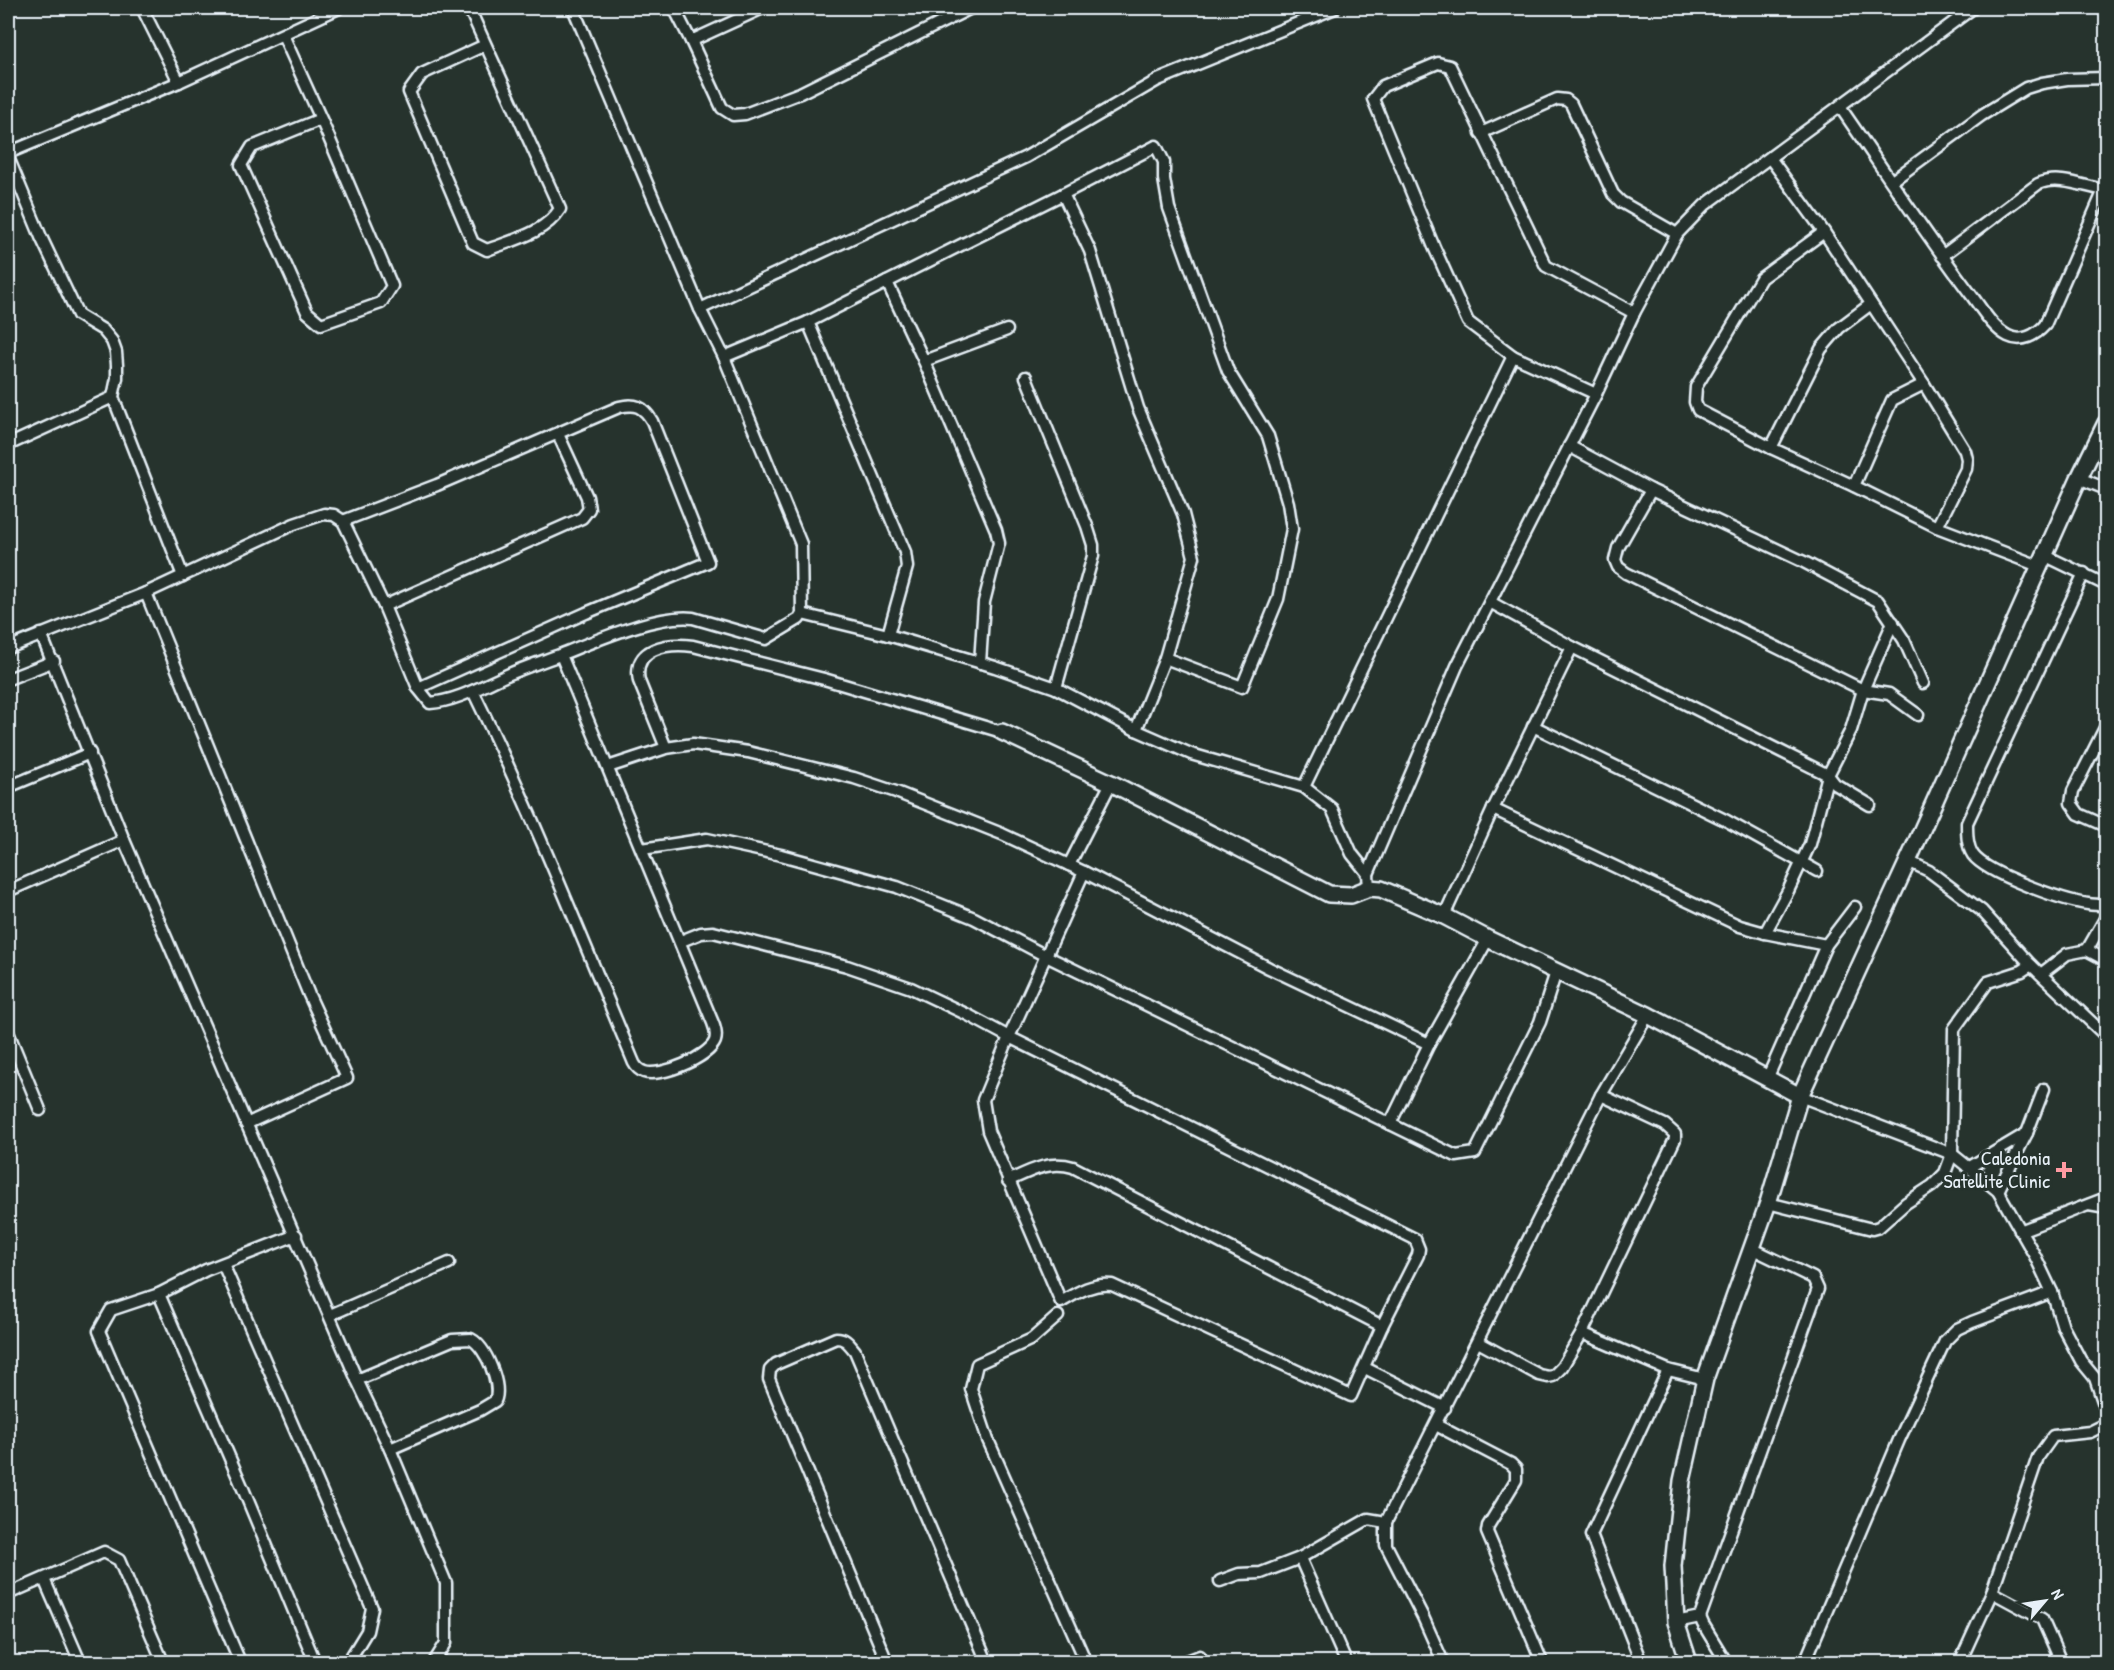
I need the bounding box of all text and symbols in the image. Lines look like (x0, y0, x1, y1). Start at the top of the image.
place label: Caledonia Satellite Clinic (1944, 1144, 2050, 1194)
marker: Caledonia Satellite Clinic (2055, 1161, 2073, 1179)
north arrow (2015, 1571, 2075, 1631)
text: N (2046, 1585, 2070, 1603)

